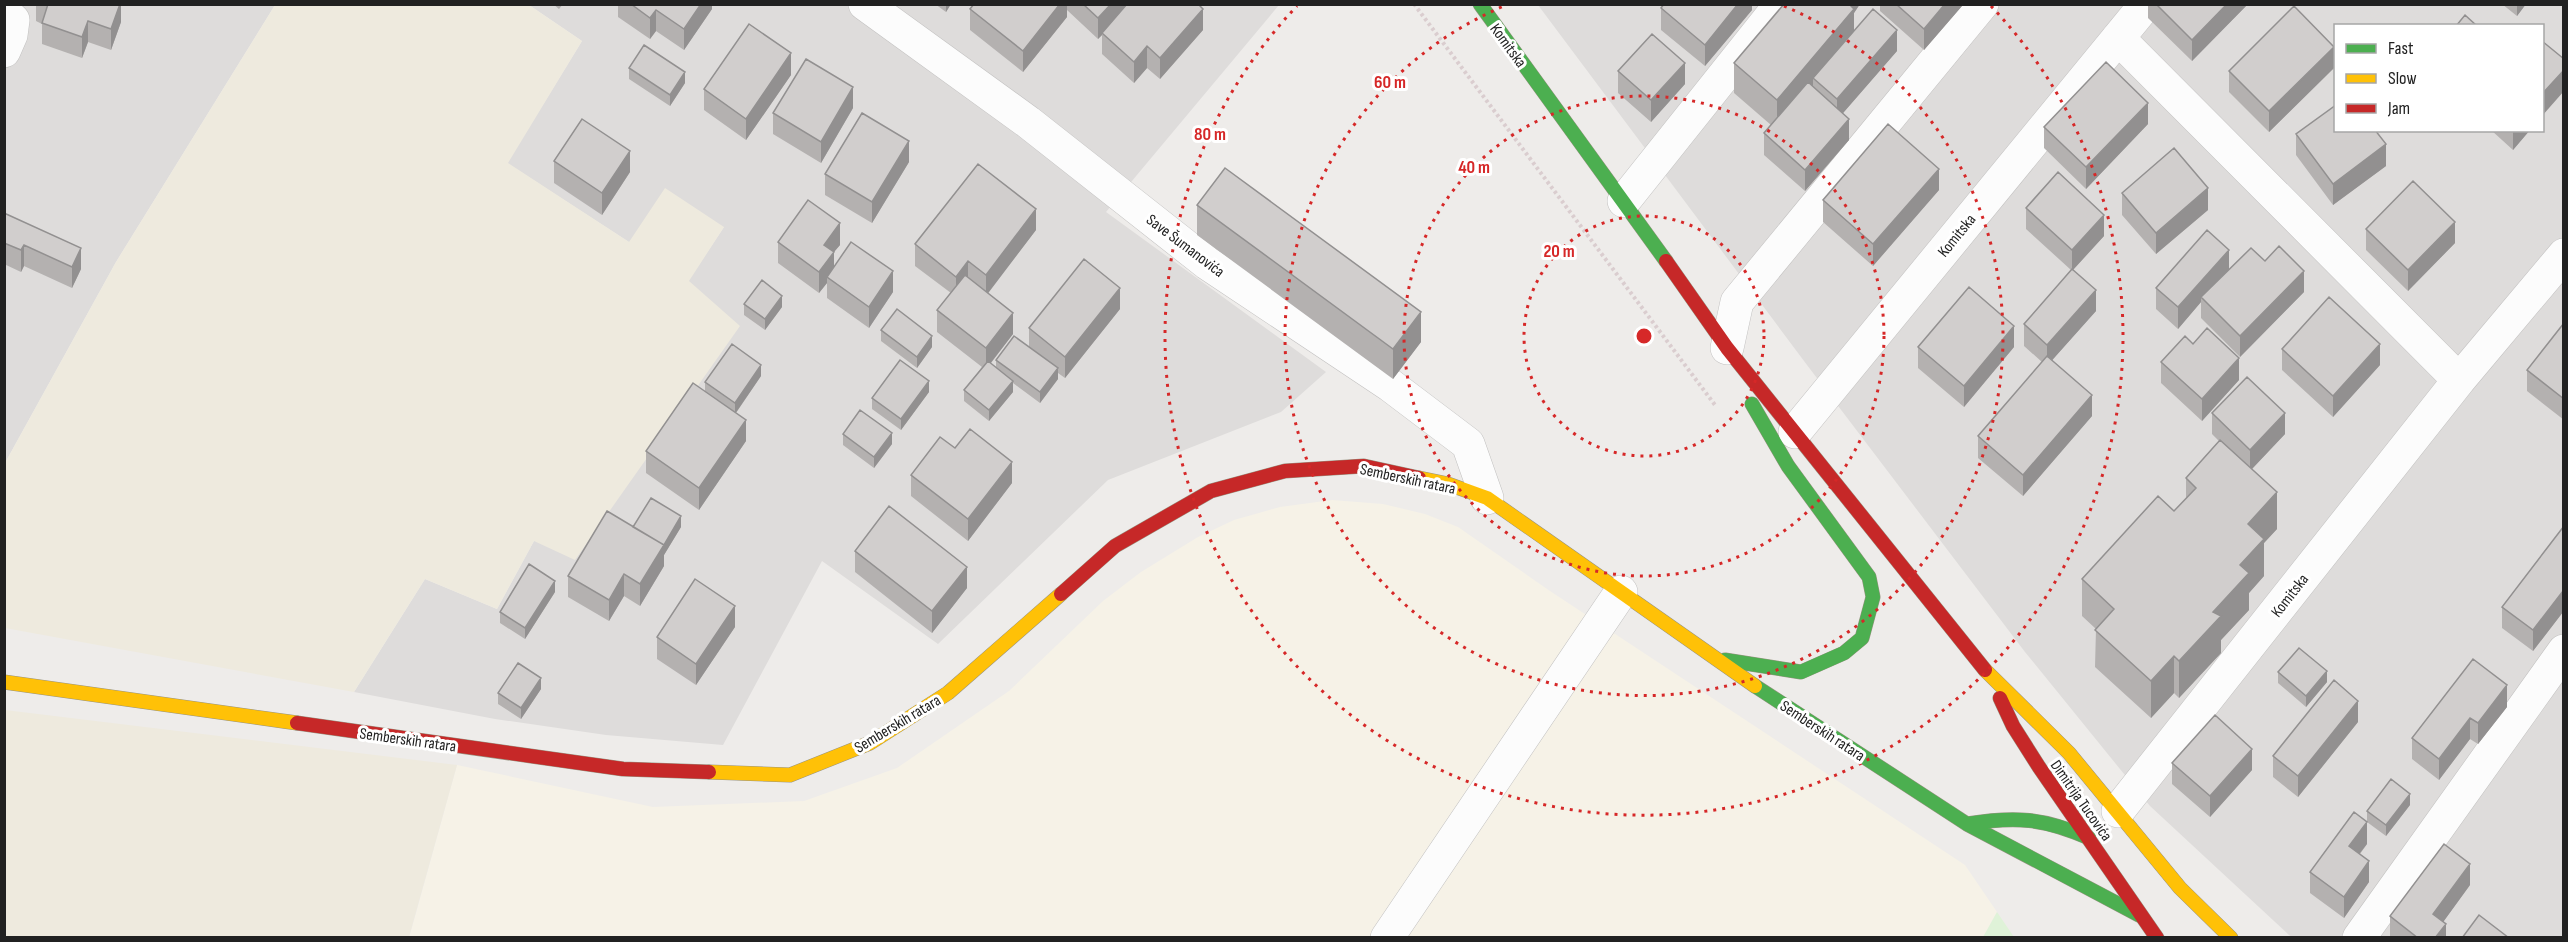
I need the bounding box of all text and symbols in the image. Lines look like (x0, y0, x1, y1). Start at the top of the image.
street label: Komitska (1486, 20, 1530, 72)
legend (2334, 24, 2544, 132)
text: Fast (2388, 38, 2414, 59)
text: Slow (2388, 68, 2417, 89)
text: 60 m (1374, 72, 1406, 93)
text: Jam (2387, 98, 2410, 119)
text: 80 m (1194, 124, 1226, 145)
text: 40 m (1458, 157, 1490, 178)
street label: Save Šumanovića (1142, 211, 1228, 282)
street label: Komitska (1934, 211, 1980, 261)
text: 20 m (1543, 241, 1575, 262)
centre of rings (1634, 326, 1654, 346)
street label: Semberskih ratara (1358, 460, 1457, 499)
street label: Komitska (2267, 571, 2313, 621)
street label: Semberskih ratara (851, 691, 944, 757)
street label: Semberskih ratara (1776, 697, 1868, 766)
street label: Semberskih ratara (358, 724, 457, 757)
street label: Dimitrija Tucovića (2046, 757, 2116, 845)

